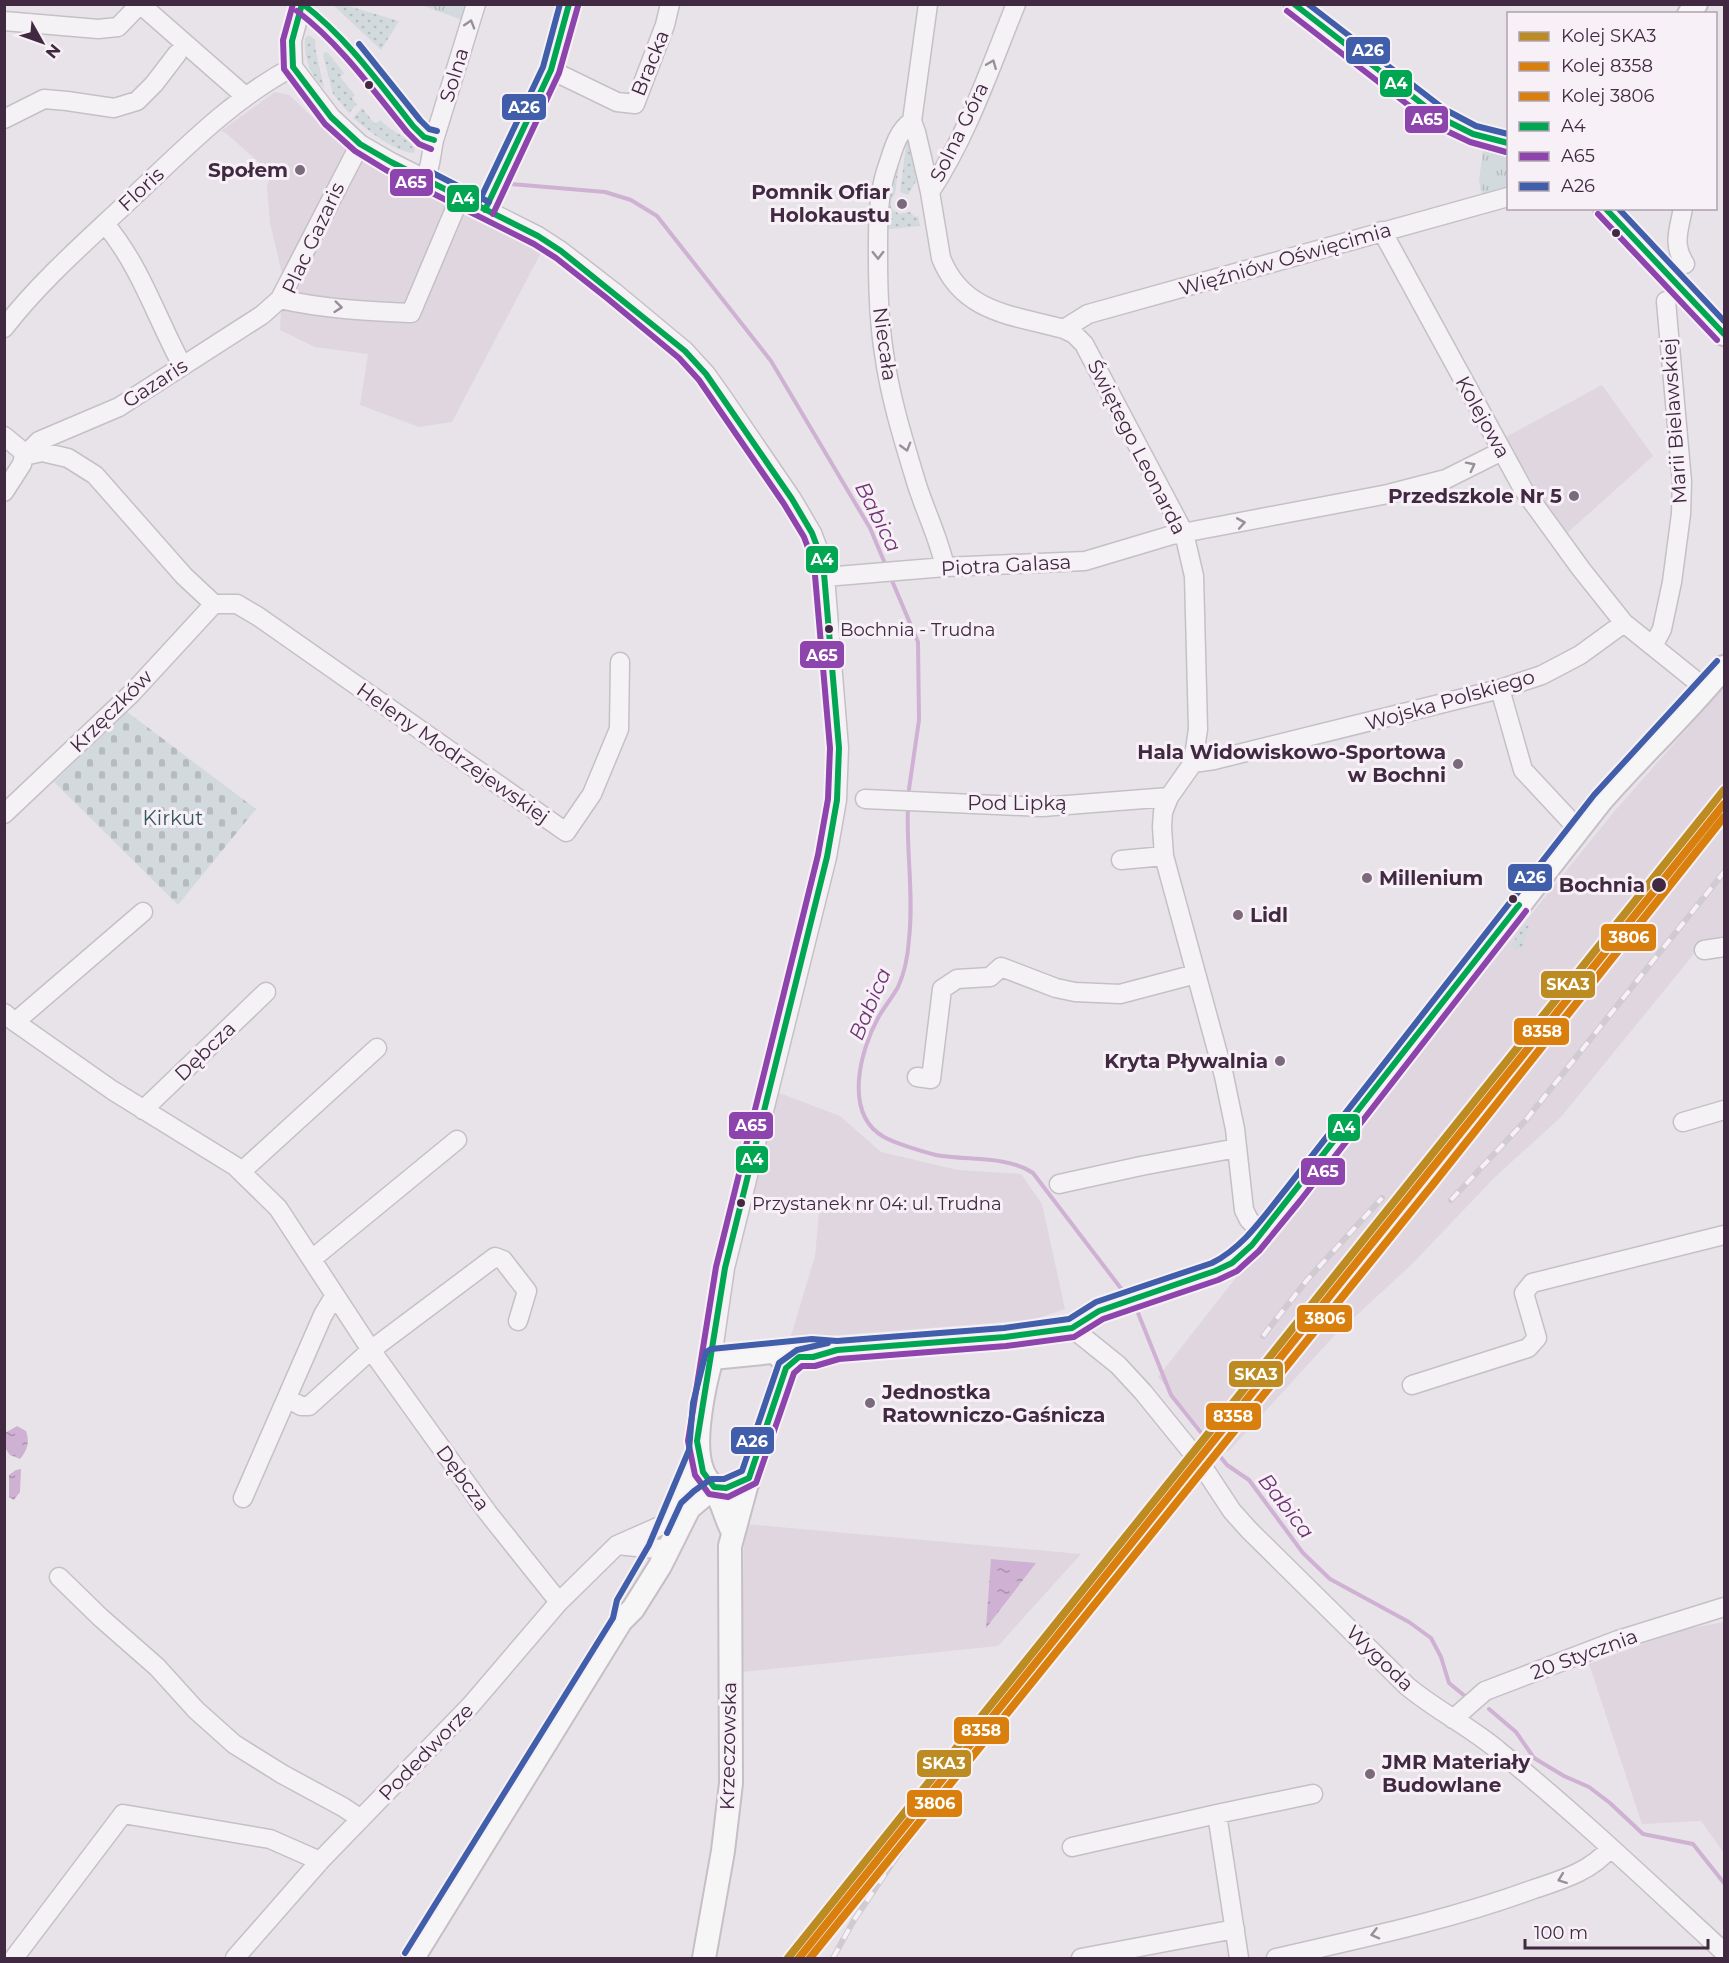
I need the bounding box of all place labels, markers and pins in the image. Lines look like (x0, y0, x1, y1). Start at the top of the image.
unlabelled marker (363, 79, 375, 91)
place label: Społem (208, 158, 288, 182)
marker: Społem (293, 163, 307, 177)
place label: Pomnik Ofiar Holokaustu (751, 180, 890, 227)
marker: Pomnik Ofiar Holokaustu (895, 197, 909, 211)
unlabelled marker (1610, 227, 1622, 239)
place label: Przedszkole Nr 5 (1388, 484, 1562, 508)
marker: Przedszkole Nr 5 (1567, 489, 1581, 503)
place label: Bochnia - Trudna (840, 619, 995, 641)
marker: Bochnia - Trudna (823, 623, 835, 635)
place label: Hala Widowiskowo-Sportowa w Bochni (1137, 740, 1446, 787)
marker: Hala Widowiskowo-Sportowa w Bochni (1451, 757, 1465, 771)
place label: Millenium (1379, 866, 1483, 890)
marker: Millenium (1360, 871, 1374, 885)
place label: Bochnia (1559, 873, 1645, 897)
marker: Bochnia (1650, 876, 1668, 894)
unlabelled marker (1507, 893, 1519, 905)
place label: Lidl (1250, 903, 1288, 927)
marker: Lidl (1231, 908, 1245, 922)
place label: Kryta Pływalnia (1104, 1049, 1268, 1073)
marker: Kryta Pływalnia (1273, 1054, 1287, 1068)
place label: Przystanek nr 04: ul. Trudna (752, 1193, 1002, 1215)
marker: Przystanek nr 04: ul. Trudna (735, 1197, 747, 1209)
place label: Jednostka Ratowniczo-Gaśnicza (881, 1380, 1105, 1427)
marker: Jednostka Ratowniczo-Gaśnicza (863, 1396, 877, 1410)
place label: JMR Materiały Budowlane (1381, 1750, 1531, 1797)
marker: JMR Materiały Budowlane (1363, 1767, 1377, 1781)

